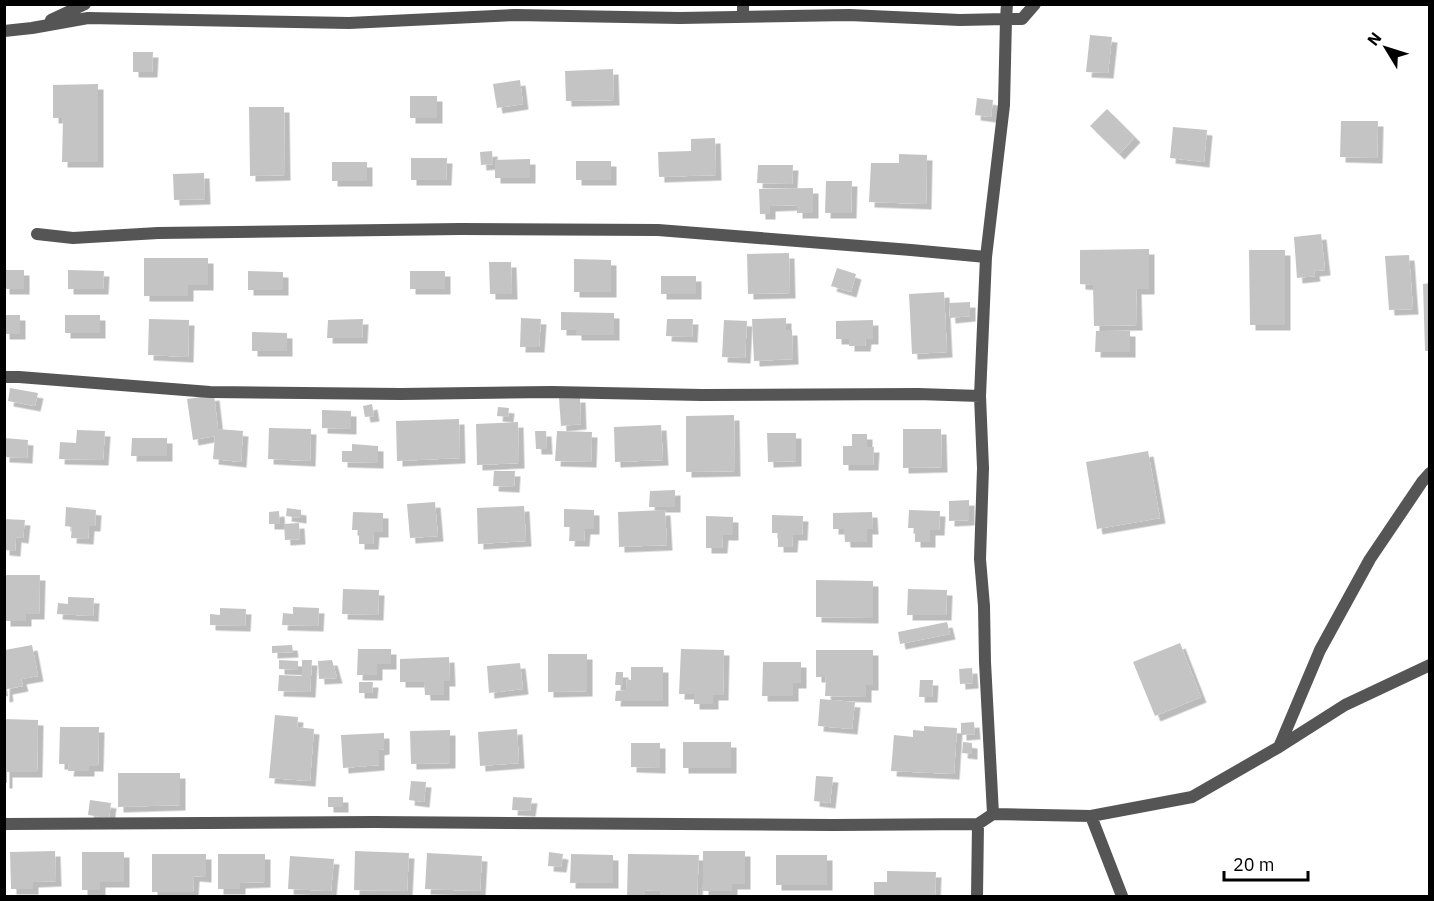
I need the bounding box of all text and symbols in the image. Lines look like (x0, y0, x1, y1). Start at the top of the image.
north arrow (1356, 18, 1416, 78)
text: N (1363, 28, 1386, 49)
scale bar (1224, 844, 1308, 882)
text: 20 m (1233, 853, 1275, 876)

